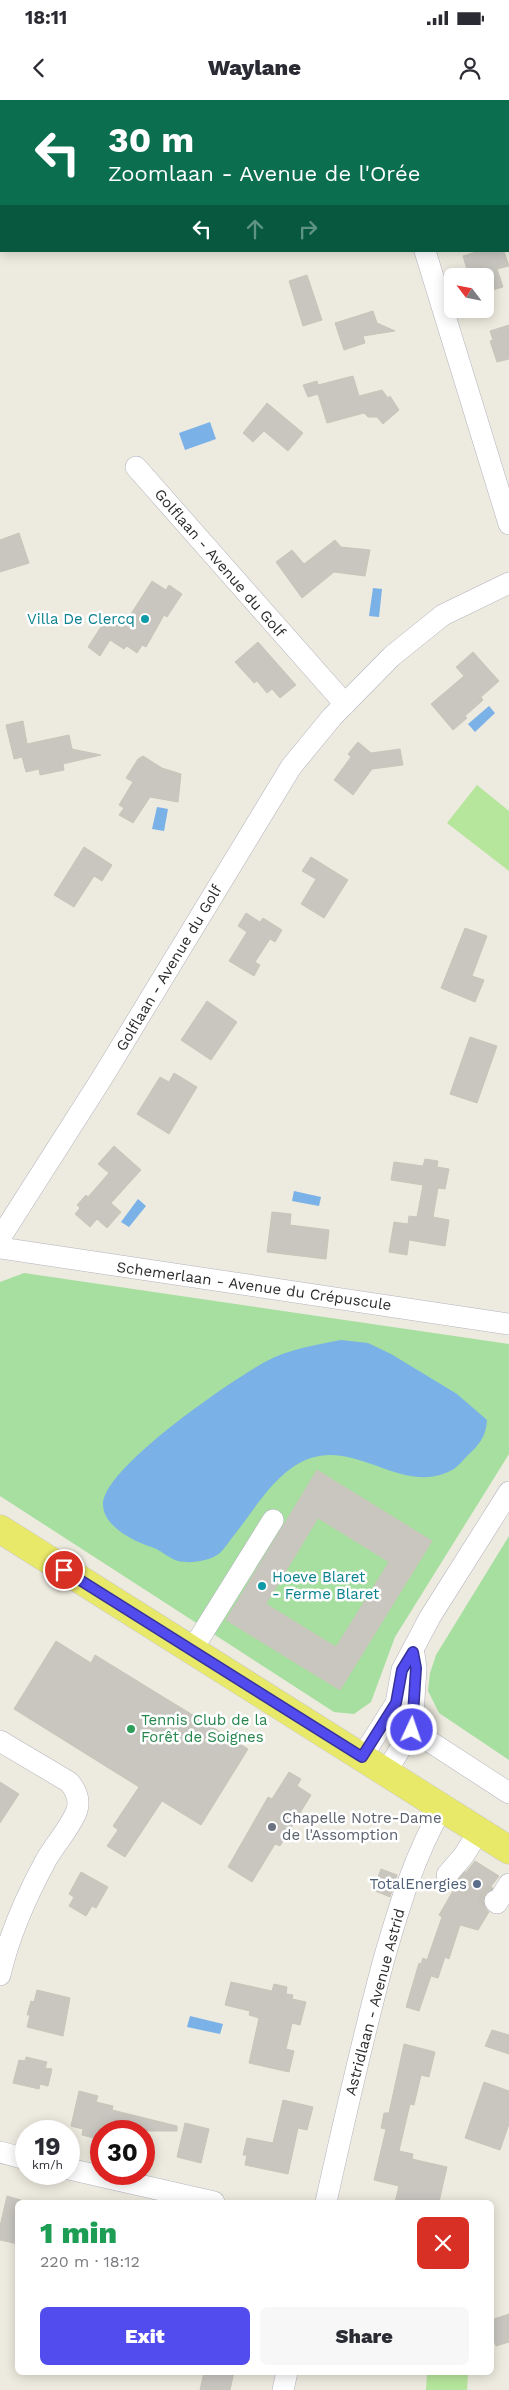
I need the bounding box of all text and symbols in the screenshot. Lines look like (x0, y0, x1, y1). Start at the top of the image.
text: 18:11 (25, 6, 67, 29)
icon: back (25, 54, 53, 82)
icon: person (456, 54, 484, 82)
text: Waylane (208, 55, 301, 80)
text: 30 m (108, 119, 194, 161)
icon: left (25, 120, 90, 185)
text: Zoomlaan - Avenue de l'Orée (108, 161, 420, 186)
icon: left (188, 215, 216, 243)
icon: ahead (241, 215, 269, 243)
icon: right (294, 215, 322, 243)
north arrow (444, 268, 494, 318)
map controls (444, 268, 494, 318)
street label: Golflaan - Avenue du Golf (151, 485, 289, 641)
place label: Villa De Clercq (27, 610, 135, 628)
marker: Villa De Clercq (139, 613, 151, 625)
street label: Golflaan - Avenue du Golf (112, 882, 226, 1054)
street label: Schemerlaan - Avenue du Crépuscule (115, 1258, 393, 1314)
pin (43, 1549, 85, 1591)
icon: arrive (50, 1556, 78, 1584)
place label: Hoeve Blaret - Ferme Blaret (272, 1568, 380, 1603)
marker: Hoeve Blaret - Ferme Blaret (256, 1580, 268, 1592)
position arrow (385, 1703, 437, 1755)
place label: Tennis Club de la Forêt de Soignes (141, 1711, 268, 1746)
marker: Tennis Club de la Forêt de Soignes (125, 1723, 137, 1735)
place label: Chapelle Notre-Dame de l'Assomption (282, 1809, 442, 1844)
marker: Chapelle Notre-Dame de l'Assomption (266, 1821, 278, 1833)
place label: TotalEnergies (370, 1875, 467, 1893)
marker: TotalEnergies (471, 1878, 483, 1890)
street label: Astridlaan - Avenue Astrid (341, 1907, 409, 2097)
speed limit sign: 30 (90, 2120, 155, 2185)
text: 19 (34, 2132, 61, 2161)
text: km/h (32, 2158, 63, 2172)
text: 1 min (40, 2215, 117, 2250)
button: close (417, 2217, 469, 2269)
text: 220 m · 18:12 (40, 2252, 140, 2271)
button: Exit (40, 2307, 250, 2365)
button: Share (260, 2307, 469, 2365)

